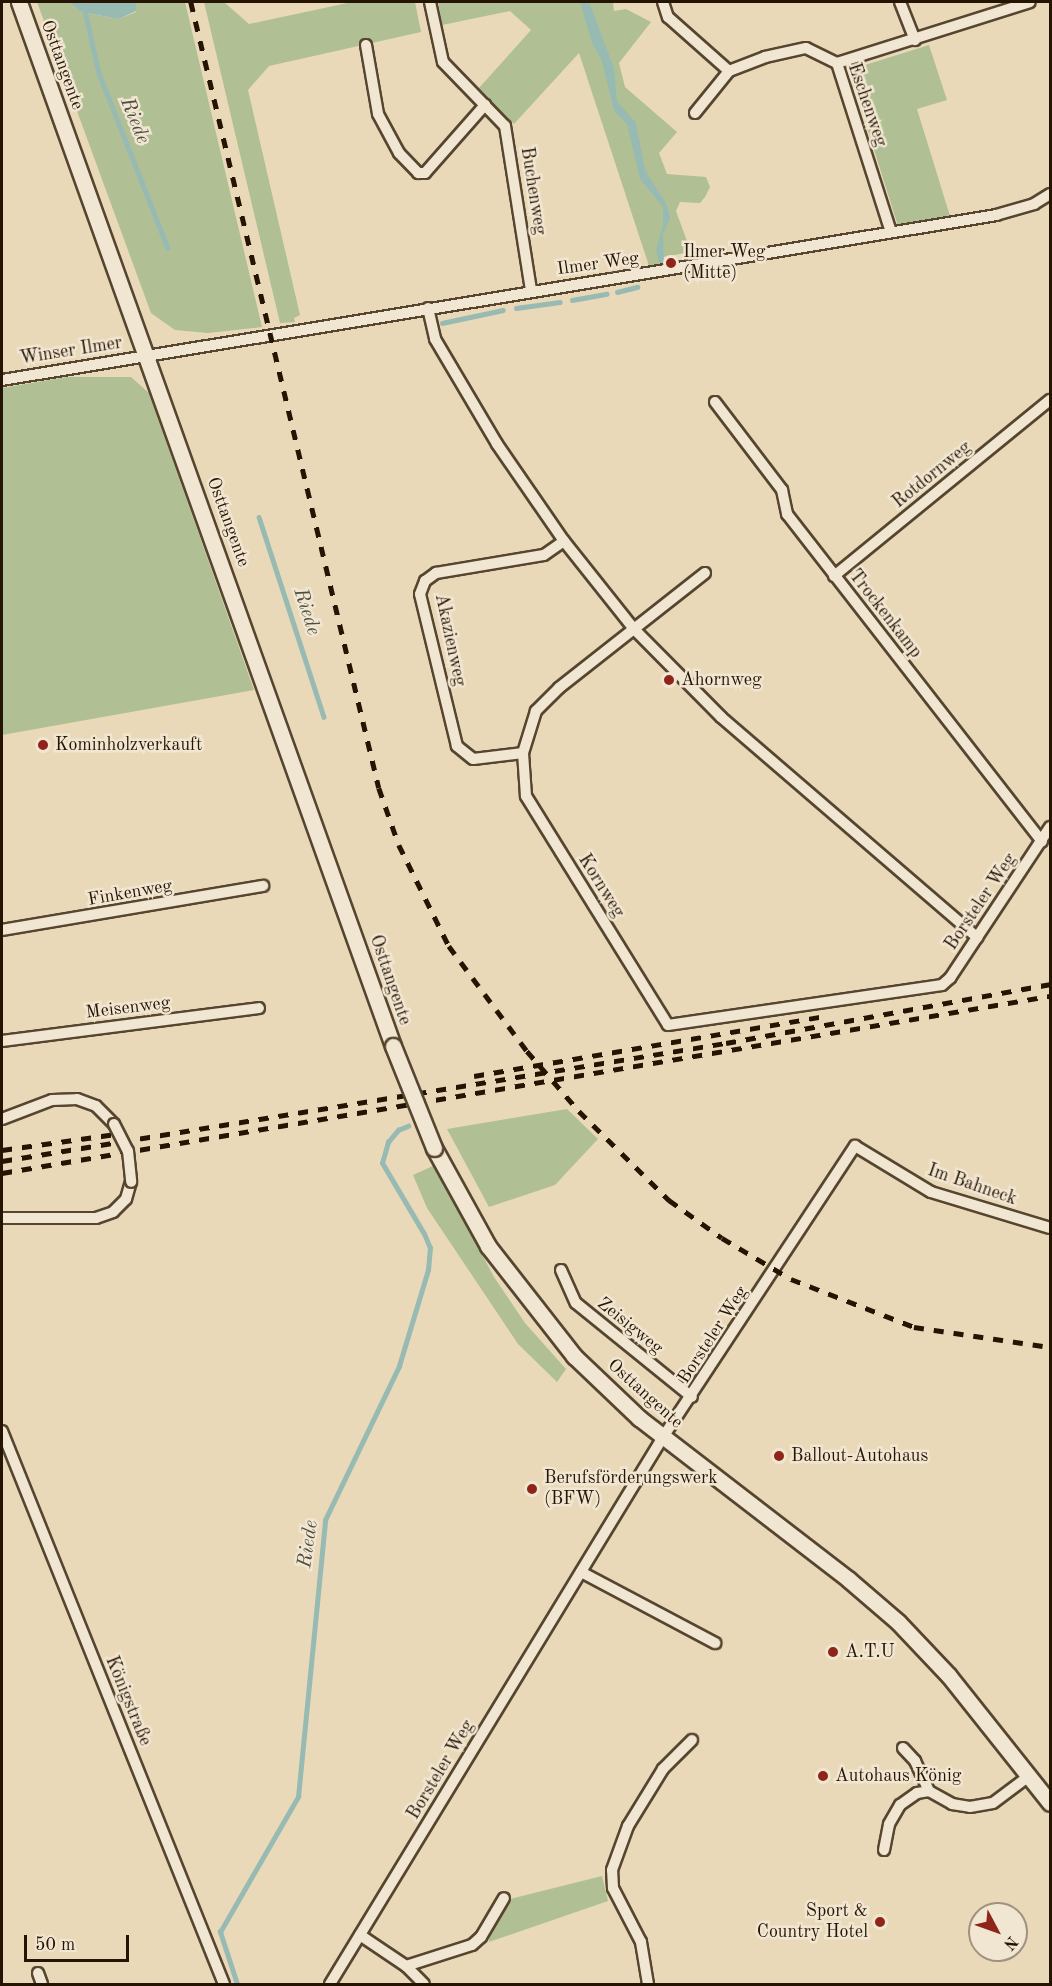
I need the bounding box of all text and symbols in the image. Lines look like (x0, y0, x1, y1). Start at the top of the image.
street label: Osttangente (36, 17, 88, 113)
street label: Eschenweg (843, 60, 891, 150)
water label: Riede (114, 94, 154, 148)
street label: Buchenweg (515, 145, 551, 237)
place label: Ilmer Weg (Mitte) (683, 242, 765, 284)
street label: Ilmer Weg (556, 248, 640, 280)
marker: Ilmer Weg (Mitte) (664, 256, 678, 270)
street label: Winser Ilmer (18, 332, 124, 370)
street label: Rotdornweg (888, 437, 976, 513)
street label: Osttangente (202, 474, 254, 570)
street label: Trockenkamp (844, 565, 926, 663)
water label: Riede (287, 585, 325, 639)
street label: Akazienweg (430, 592, 470, 688)
place label: Ahornweg (681, 669, 762, 691)
marker: Ahornweg (662, 673, 676, 687)
place label: Kominholzverkauft (55, 734, 202, 756)
marker: Kominholzverkauft (36, 738, 50, 752)
street label: Borsteler Weg (941, 849, 1021, 955)
street label: Kornweg (573, 850, 629, 922)
street label: Finkenweg (86, 875, 174, 911)
street label: Osttangente (364, 932, 416, 1028)
street label: Meisenweg (84, 992, 172, 1024)
street label: Im Bahneck (925, 1160, 1019, 1210)
street label: Borsteler Weg (673, 1282, 753, 1388)
street label: Zeisigweg (593, 1293, 667, 1359)
street label: Osttangente (603, 1355, 687, 1433)
place label: Ballout-Autohaus (791, 1445, 928, 1467)
marker: Ballout-Autohaus (772, 1449, 786, 1463)
place label: Berufsförderungswerk (BFW) (544, 1468, 718, 1510)
marker: Berufsförderungswerk (BFW) (525, 1482, 539, 1496)
water label: Riede (294, 1519, 324, 1569)
place label: A.T.U (845, 1641, 895, 1663)
marker: A.T.U (826, 1645, 840, 1659)
street label: Königstraße (100, 1653, 156, 1749)
street label: Borsteler Weg (403, 1716, 479, 1824)
place label: Autohaus König (835, 1765, 962, 1787)
marker: Autohaus König (816, 1769, 830, 1783)
place label: Sport & Country Hotel (757, 1901, 868, 1944)
north arrow (968, 1902, 1028, 1962)
marker: Sport & Country Hotel (873, 1915, 887, 1929)
scale bar (27, 1923, 132, 1961)
text: N (1000, 1933, 1020, 1952)
text: 50 m (35, 1936, 75, 1954)

